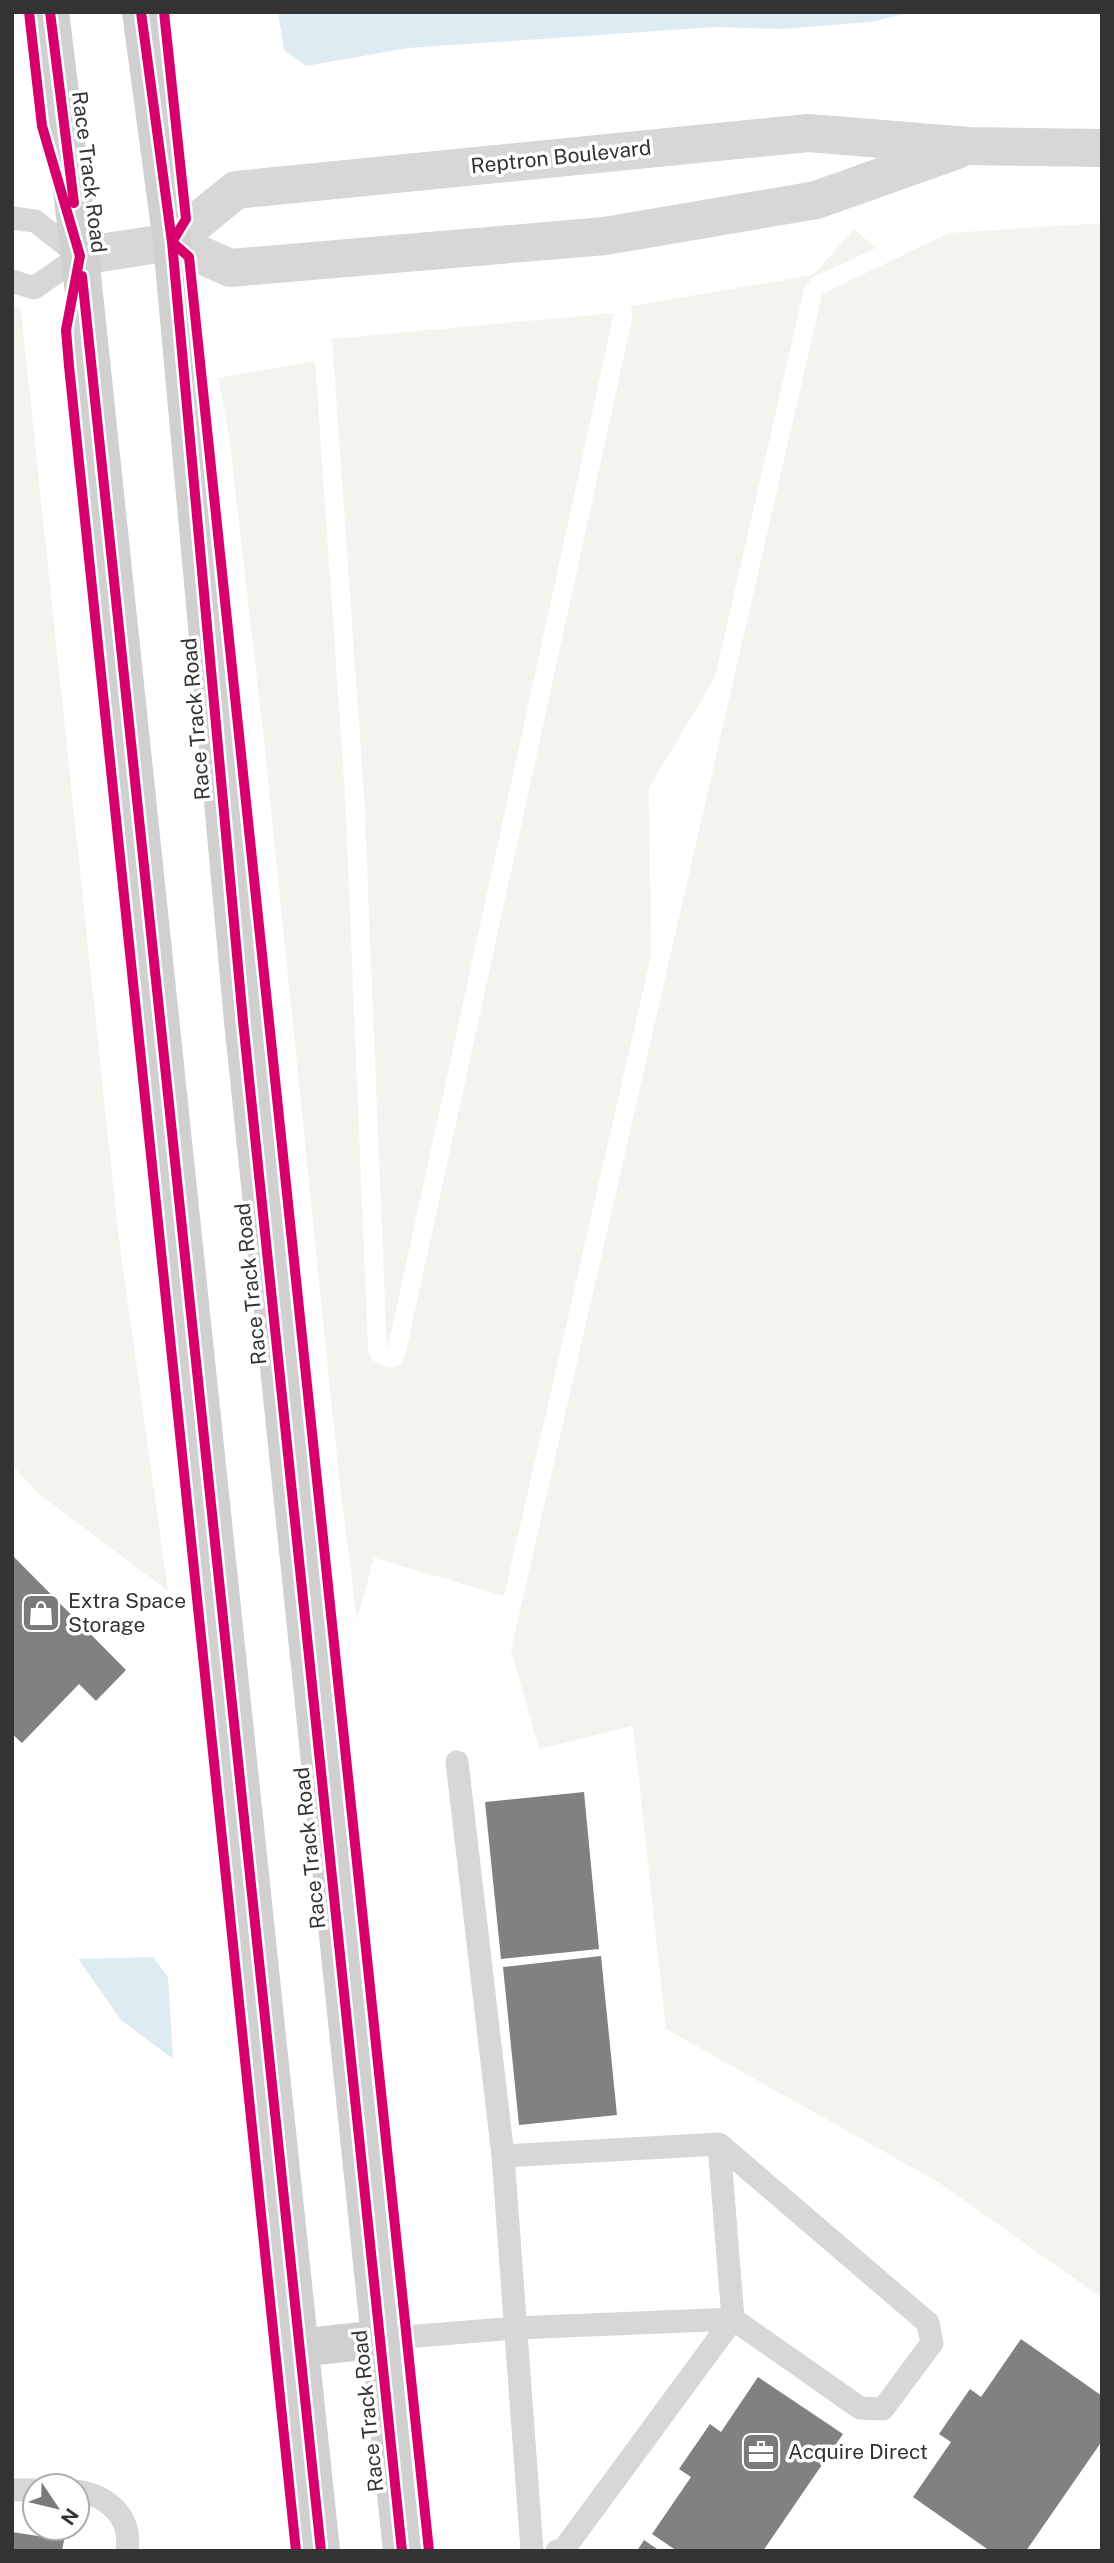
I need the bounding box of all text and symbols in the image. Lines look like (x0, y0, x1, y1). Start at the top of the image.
street label: Race Track Road (67, 90, 112, 254)
street label: Reptron Boulevard (469, 135, 652, 178)
street label: Race Track Road (176, 637, 215, 801)
street label: Race Track Road (230, 1202, 271, 1366)
place label: Extra Space Storage (68, 1588, 186, 1637)
shop icon: Extra Space Storage (20, 1592, 62, 1634)
street label: Race Track Road (289, 1766, 330, 1930)
street label: Race Track Road (347, 2329, 388, 2493)
office icon: Acquire Direct (740, 2431, 782, 2473)
place label: Acquire Direct (788, 2439, 928, 2464)
north arrow (21, 2472, 91, 2542)
text: N (57, 2504, 83, 2529)

